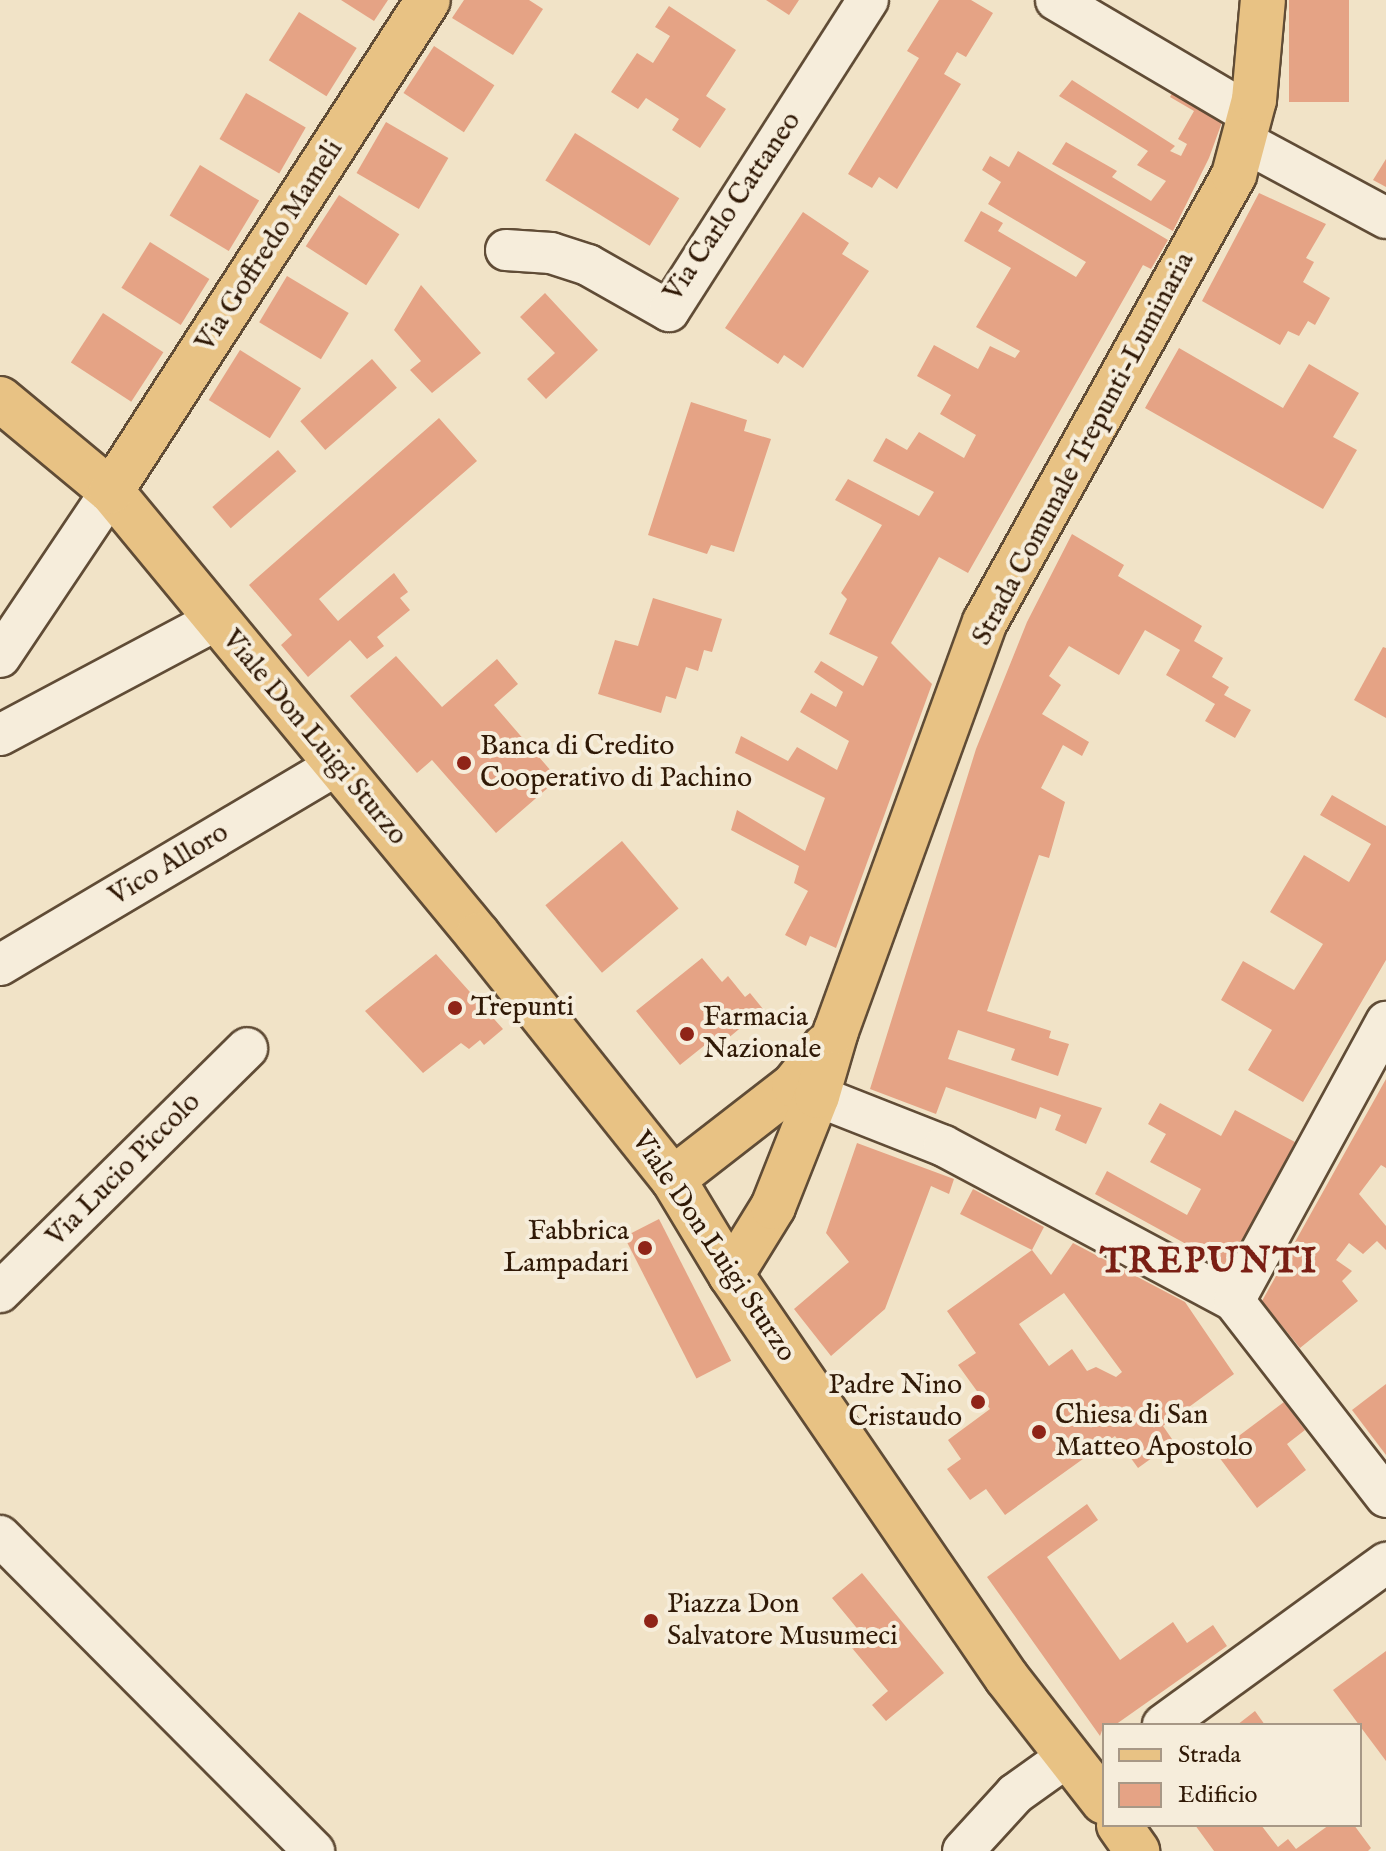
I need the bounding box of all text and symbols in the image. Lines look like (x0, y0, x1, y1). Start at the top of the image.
street label: Via Carlo Cattaneo (657, 106, 809, 308)
street label: Via Goffredo Mameli (189, 134, 351, 358)
street label: Strada Comunale Trepunti-Luminaria (966, 247, 1202, 651)
street label: Viale Don Luigi Sturzo (214, 624, 414, 852)
place label: Banca di Credito Cooperativo di Pachino (480, 730, 752, 796)
marker: Banca di Credito Cooperativo di Pachino (455, 754, 473, 772)
street label: Vico Alloro (103, 816, 235, 914)
place label: Trepunti (471, 991, 574, 1025)
marker: Trepunti (446, 999, 464, 1017)
place label: Farmacia Nazionale (703, 1001, 821, 1067)
marker: Farmacia Nazionale (678, 1025, 696, 1043)
street label: Via Lucio Piccolo (40, 1086, 208, 1254)
street label: Viale Don Luigi Sturzo (623, 1126, 803, 1368)
place label: Fabbrica Lampadari (503, 1215, 629, 1281)
marker: Fabbrica Lampadari (636, 1239, 654, 1257)
district label: TREPUNTI (1100, 1241, 1318, 1285)
place label: Padre Nino Cristaudo (828, 1369, 962, 1435)
marker: Padre Nino Cristaudo (969, 1393, 987, 1411)
place label: Chiesa di San Matteo Apostolo (1055, 1399, 1253, 1465)
marker: Chiesa di San Matteo Apostolo (1030, 1423, 1048, 1441)
place label: Piazza Don Salvatore Musumeci (667, 1588, 898, 1654)
marker: Piazza Don Salvatore Musumeci (642, 1612, 660, 1630)
legend (1102, 1723, 1362, 1827)
text: Strada (1178, 1740, 1241, 1771)
text: Edificio (1178, 1780, 1257, 1811)

